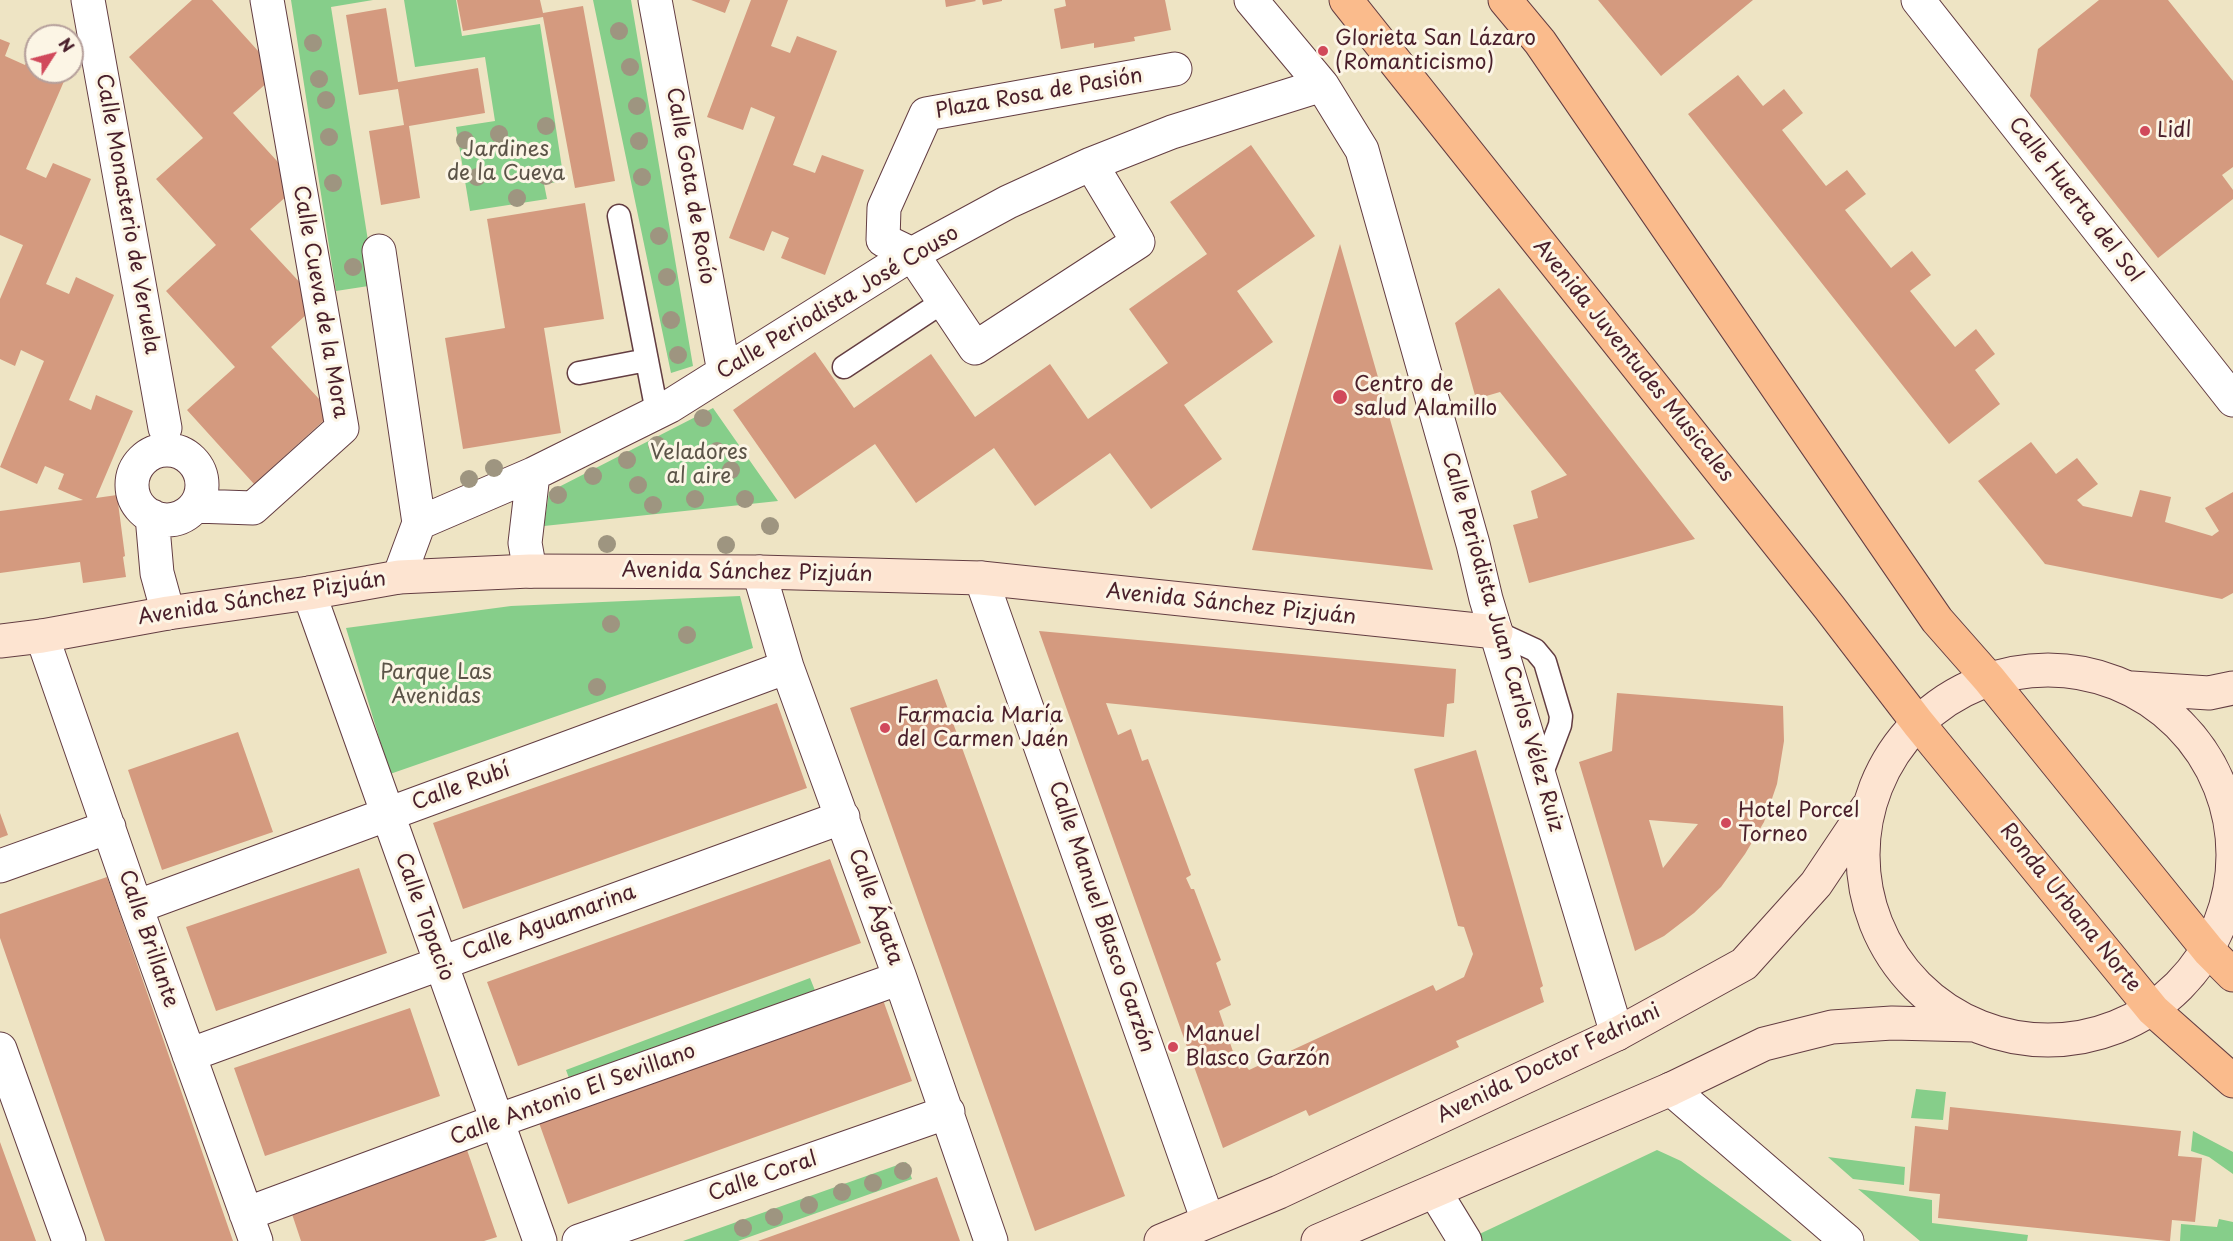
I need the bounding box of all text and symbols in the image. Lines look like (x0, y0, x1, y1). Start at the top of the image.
north arrow (24, 24, 84, 84)
place label: Glorieta San Lázaro (Romanticismo) (1335, 26, 1536, 76)
text: N (54, 32, 80, 57)
marker: Glorieta San Lázaro (Romanticismo) (1316, 44, 1330, 58)
street label: Plaza Rosa de Pasión (933, 63, 1145, 125)
street label: Calle Monasterio de Veruela (90, 72, 164, 356)
street label: Calle Gota de Rocío (660, 86, 720, 286)
street label: Calle Huerta del Sol (2003, 112, 2147, 288)
place label: Lidl (2157, 118, 2192, 144)
marker: Lidl (2138, 124, 2152, 138)
park label: Jardines de la Cueva (447, 137, 565, 187)
street label: Calle Cueva de la Mora (287, 184, 353, 420)
street label: Calle Periodista José Couso (713, 221, 963, 385)
street label: Avenida Juventudes Musicales (1527, 235, 1739, 487)
place label: Centro de salud Alamillo (1354, 372, 1497, 422)
marker: Centro de salud Alamillo (1331, 388, 1349, 406)
park label: Veladores al aire (650, 440, 748, 490)
street label: Calle Periodista Juan Carlos Vélez Ruiz (1436, 449, 1568, 835)
street label: Avenida Sánchez Pizjuán (621, 558, 873, 588)
street label: Avenida Sánchez Pizjuán (136, 567, 388, 631)
street label: Avenida Sánchez Pizjuán (1105, 579, 1357, 631)
park label: Parque Las Avenidas (380, 660, 492, 710)
place label: Farmacia María del Carmen Jaén (897, 703, 1069, 753)
marker: Farmacia María del Carmen Jaén (878, 721, 892, 735)
street label: Calle Rubí (409, 758, 513, 816)
street label: Calle Manuel Blasco Garzón (1043, 778, 1159, 1056)
place label: Hotel Porcel Torneo (1738, 798, 1859, 848)
marker: Hotel Porcel Torneo (1719, 816, 1733, 830)
street label: Ronda Urbana Norte (1994, 819, 2146, 997)
street label: Calle Ágata (842, 845, 908, 969)
street label: Calle Topacio (389, 849, 459, 985)
street label: Calle Brillante (113, 867, 183, 1011)
street label: Calle Aguamarina (459, 880, 639, 966)
street label: Avenida Doctor Fedriani (1433, 999, 1665, 1129)
place label: Manuel Blasco Garzón (1185, 1022, 1330, 1072)
street label: Calle Antonio El Sevillano (447, 1039, 699, 1151)
marker: Manuel Blasco Garzón (1166, 1040, 1180, 1054)
street label: Calle Coral (705, 1147, 821, 1207)

